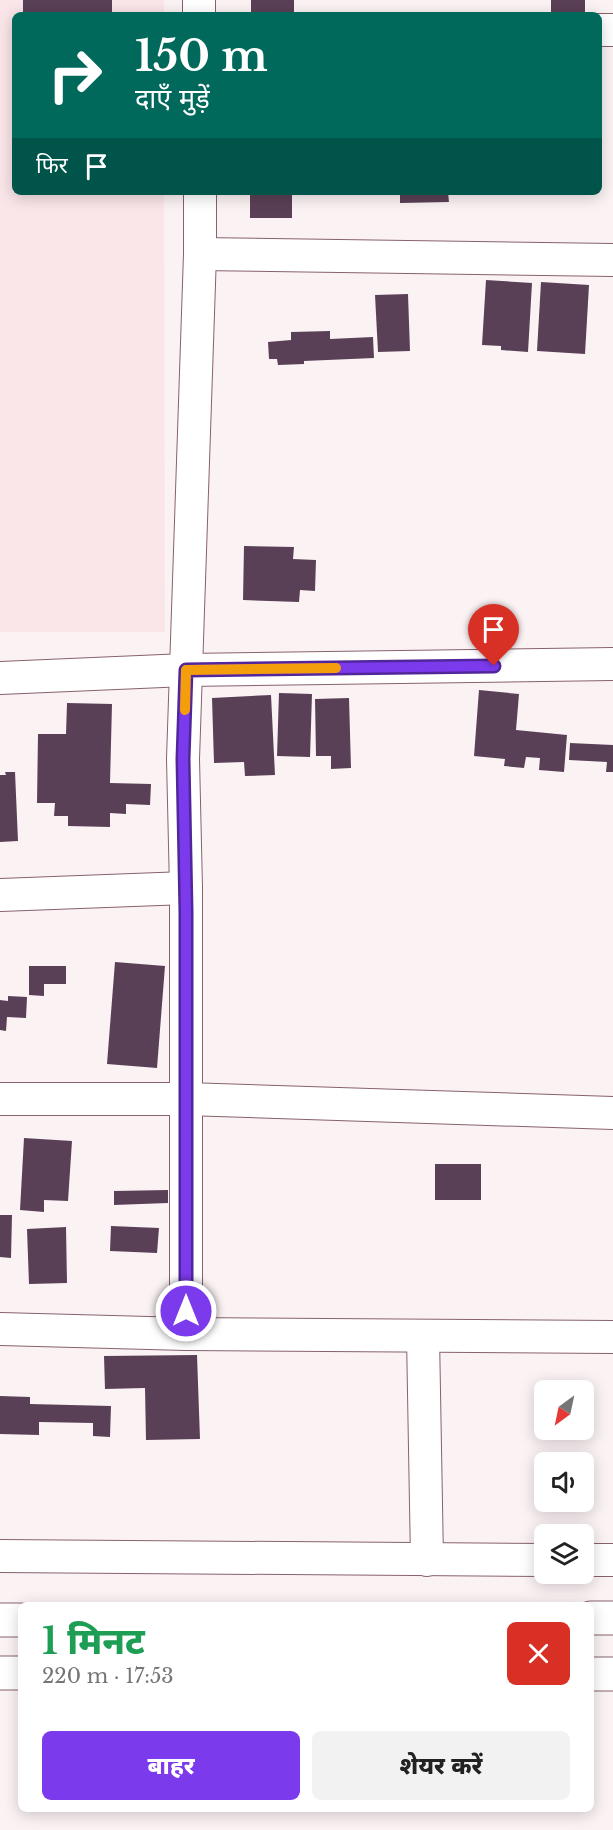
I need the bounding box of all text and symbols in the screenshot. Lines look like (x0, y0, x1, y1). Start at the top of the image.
text: 150 m (135, 30, 268, 82)
icon: right (36, 36, 114, 114)
text: दाएँ मुड़ें (135, 82, 210, 115)
icon: arrive (80, 150, 113, 183)
text: फिर (36, 152, 68, 179)
pin (468, 604, 519, 666)
icon: arrive (477, 613, 510, 646)
position arrow (154, 1279, 218, 1343)
north arrow (534, 1380, 594, 1440)
map controls (534, 1380, 594, 1584)
button: sound (534, 1452, 594, 1512)
button: layers (534, 1524, 594, 1584)
text: 1 मिनट (42, 1619, 145, 1664)
button: close (507, 1622, 570, 1685)
text: 220 m · 17:53 (42, 1664, 174, 1688)
button: बाहर (42, 1731, 300, 1800)
button: शेयर करें (312, 1731, 570, 1800)

